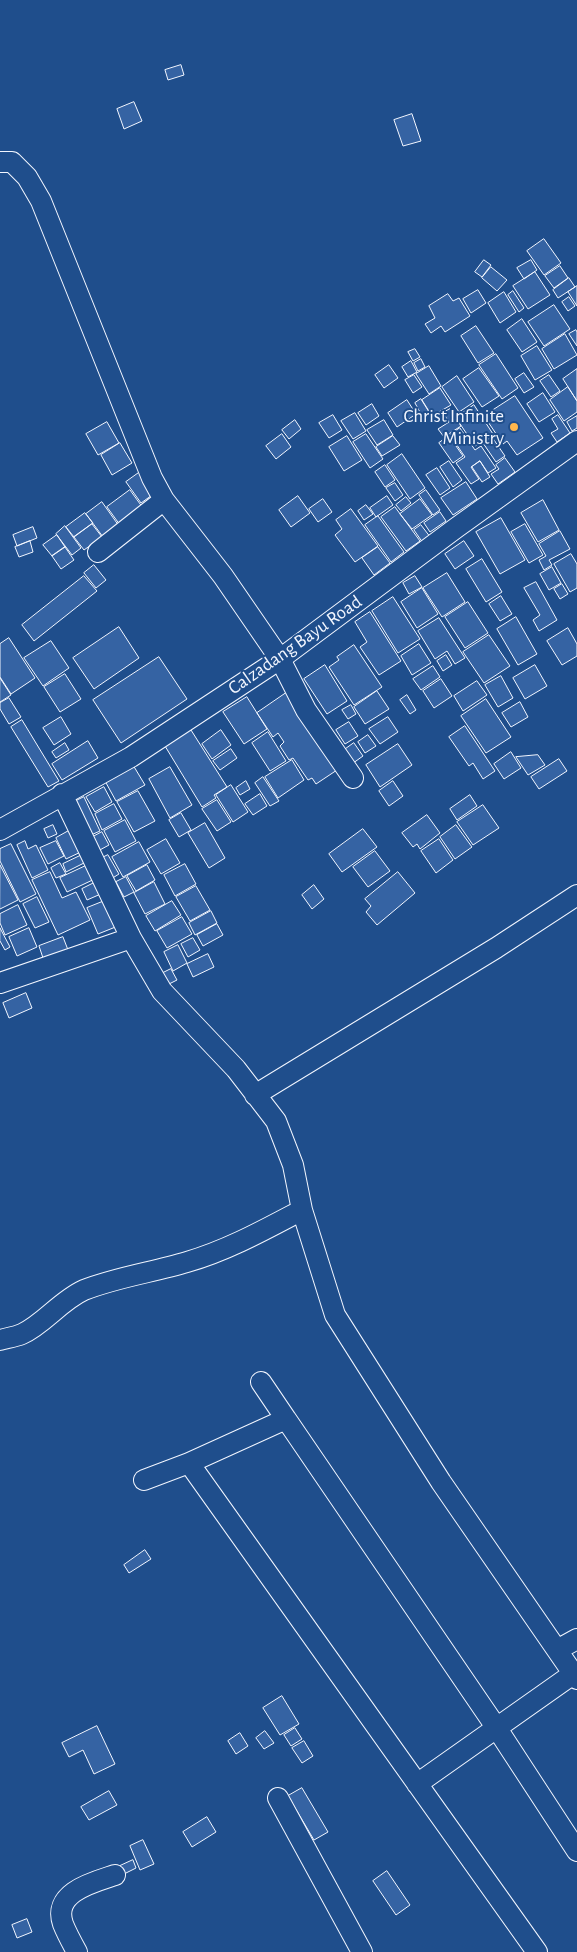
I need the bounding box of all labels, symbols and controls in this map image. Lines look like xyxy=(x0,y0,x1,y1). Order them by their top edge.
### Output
place label: Christ Infinite Ministry xyxy=(403,405,504,449)
marker: Christ Infinite Ministry xyxy=(508,421,520,433)
street label: Calzadang Bayu Road xyxy=(224,590,366,700)

